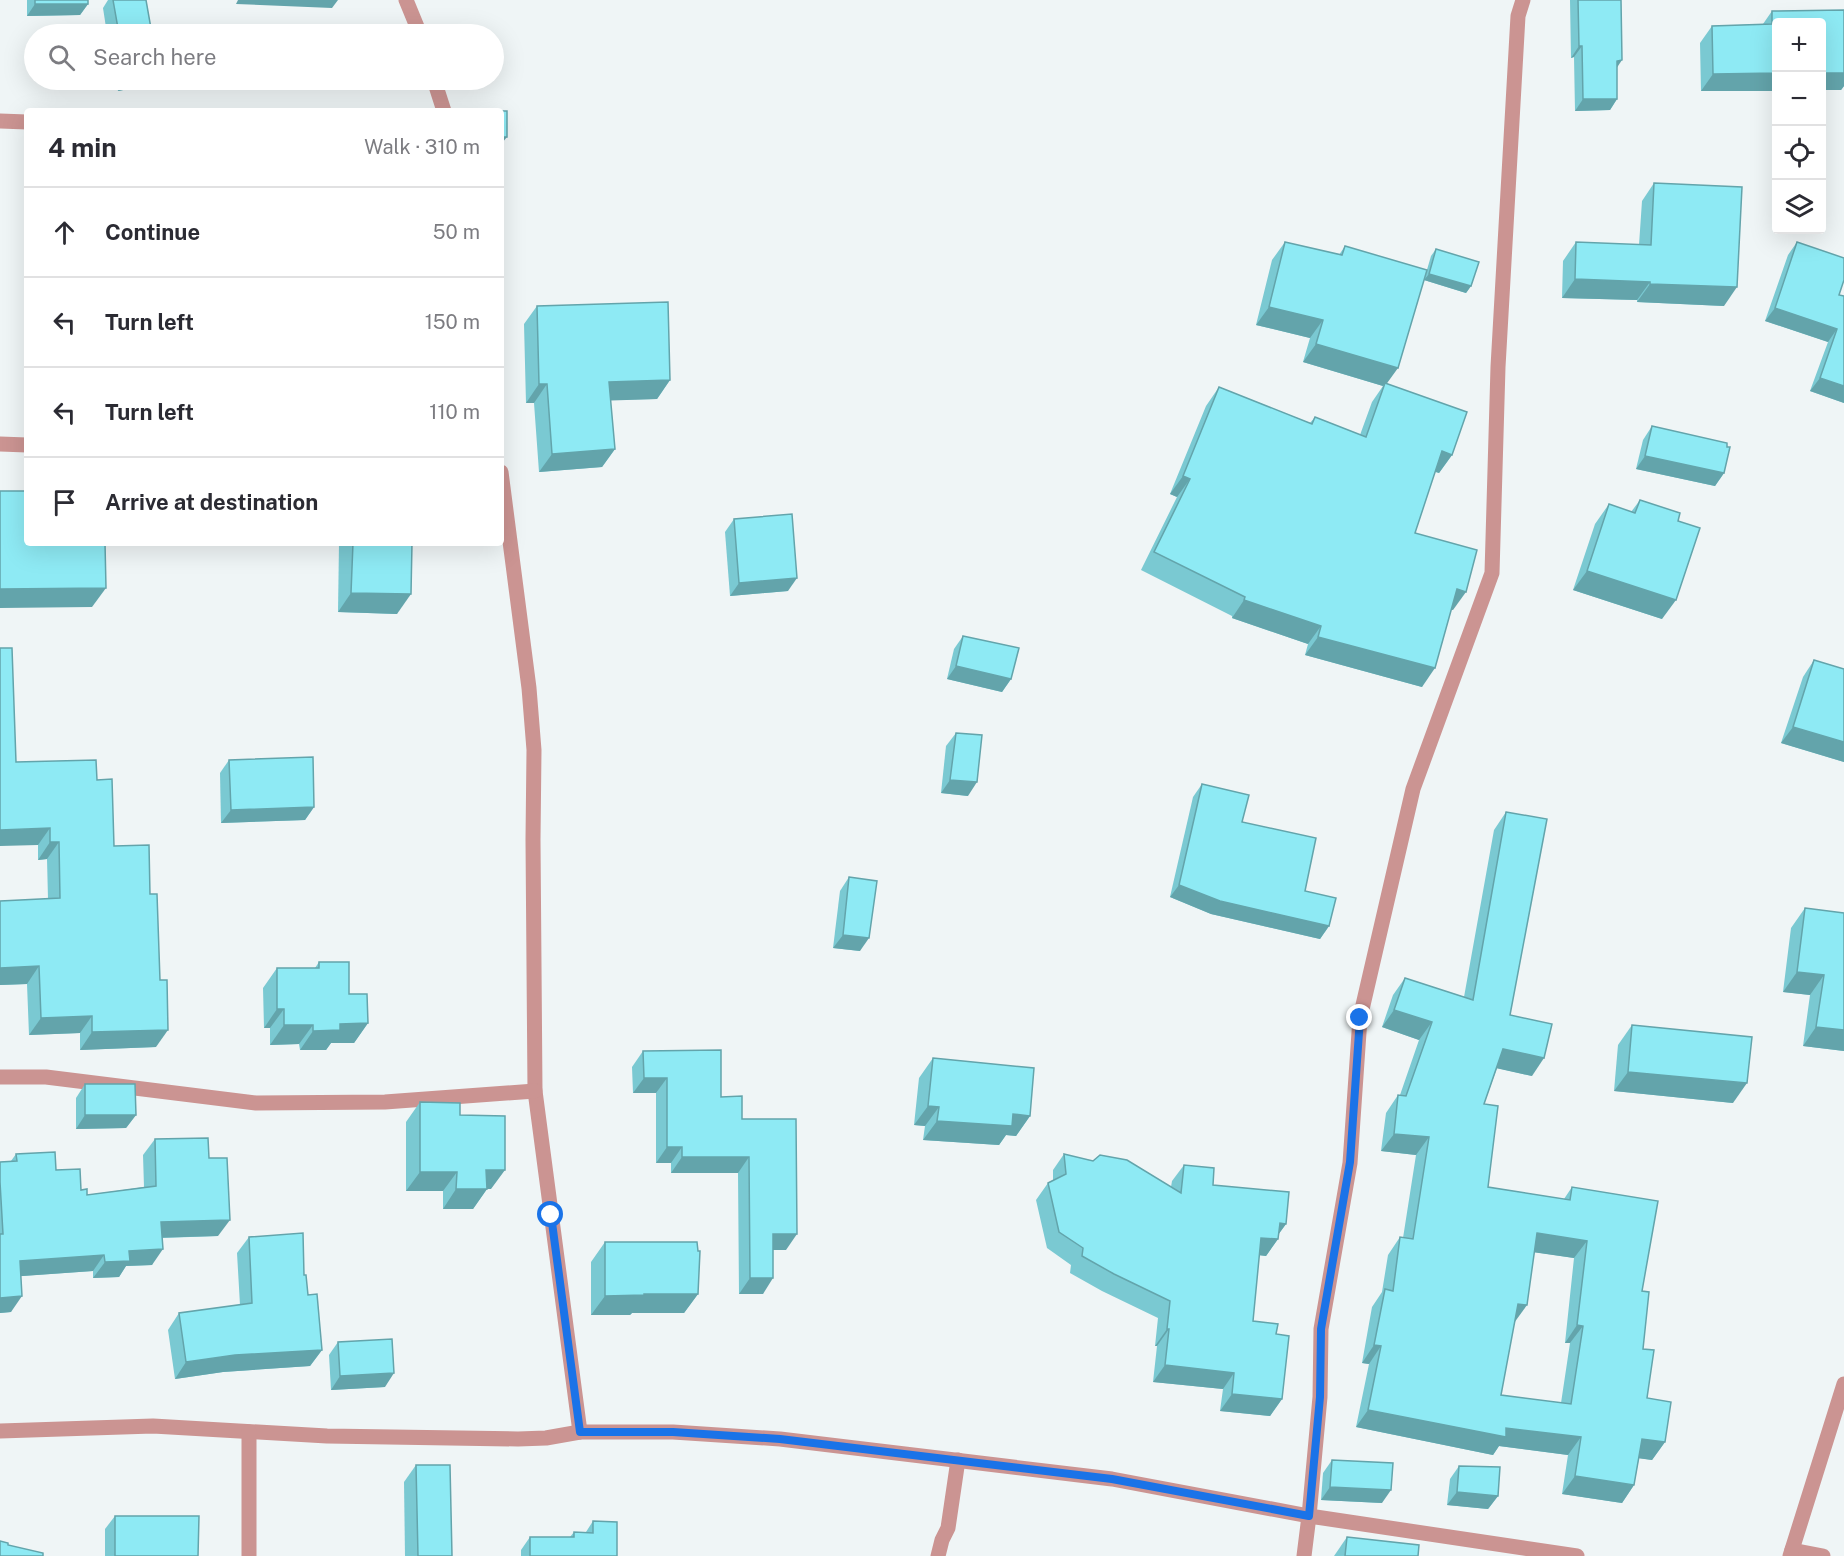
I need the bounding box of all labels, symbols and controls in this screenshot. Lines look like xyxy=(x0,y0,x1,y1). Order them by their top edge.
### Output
map controls xyxy=(1772,18,1826,234)
button: + xyxy=(1772,18,1826,72)
search box xyxy=(24,24,504,90)
icon: search xyxy=(45,41,78,74)
text: Search here xyxy=(93,44,217,70)
button: − xyxy=(1772,72,1826,126)
button: locate xyxy=(1772,126,1826,180)
text: 4 min xyxy=(48,132,117,163)
text: Walk · 310 m xyxy=(364,135,480,159)
button: layers xyxy=(1772,180,1826,234)
icon: ahead xyxy=(48,216,81,249)
text: Continue xyxy=(105,219,200,245)
text: 50 m xyxy=(433,220,480,244)
icon: left xyxy=(48,306,81,339)
text: Turn left xyxy=(105,309,194,335)
text: 150 m xyxy=(425,310,480,334)
icon: left xyxy=(48,396,81,429)
text: Turn left xyxy=(105,399,194,425)
text: 110 m xyxy=(429,400,480,424)
icon: arrive xyxy=(48,486,81,519)
text: Arrive at destination xyxy=(105,489,318,515)
route end xyxy=(1346,1004,1372,1030)
route start xyxy=(537,1201,563,1227)

